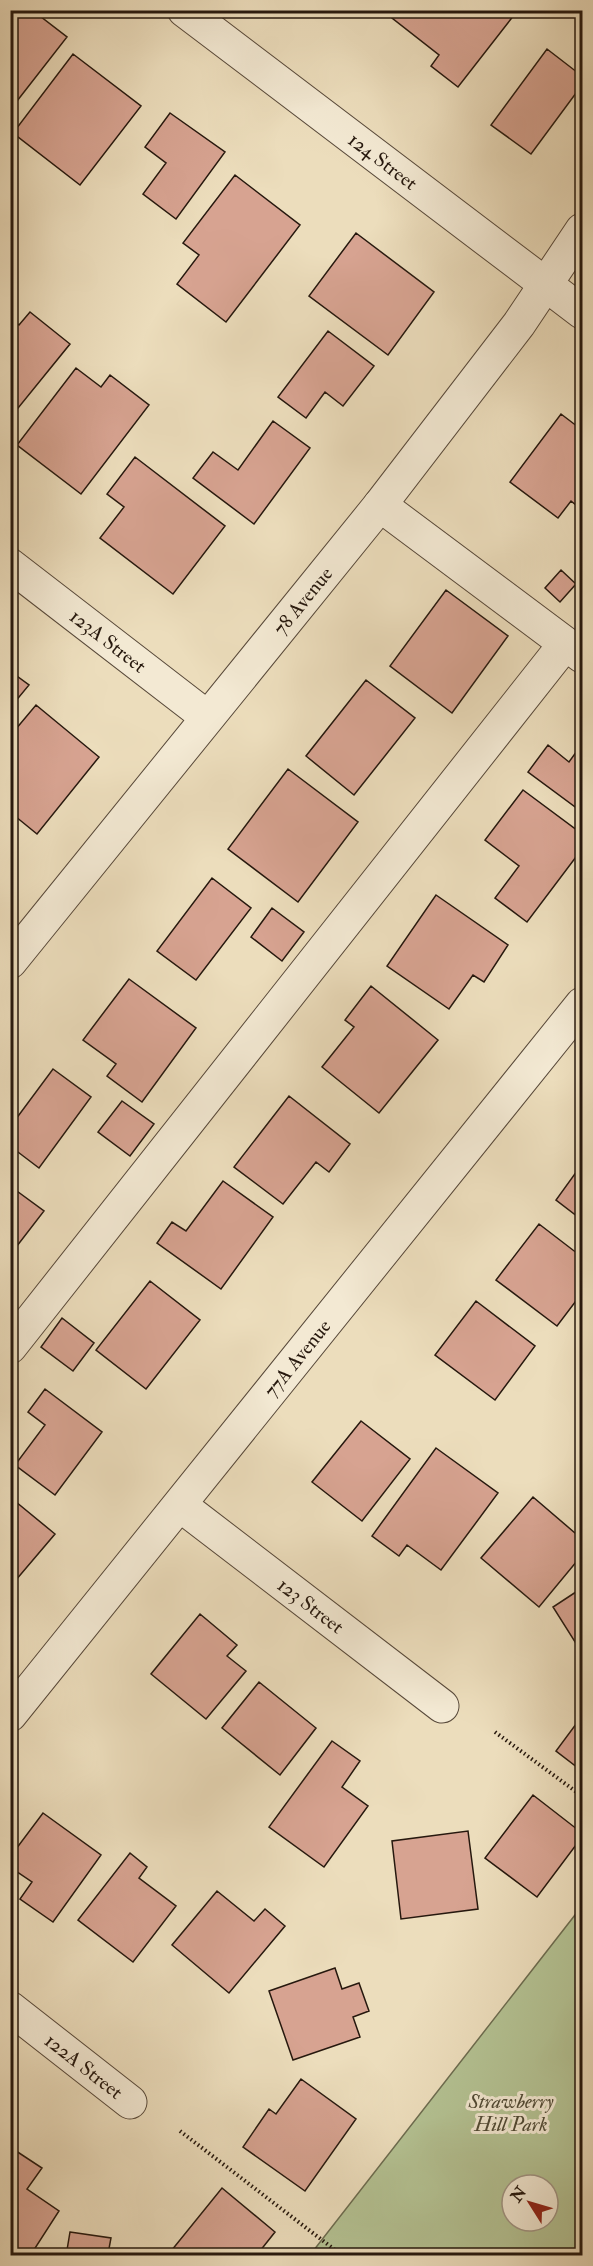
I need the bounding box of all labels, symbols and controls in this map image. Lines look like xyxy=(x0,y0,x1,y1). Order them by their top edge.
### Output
street label: 124 Street xyxy=(344,127,423,196)
street label: 78 Avenue xyxy=(267,561,338,640)
street label: 123A Street xyxy=(65,603,152,678)
street label: 77A Avenue xyxy=(258,1314,336,1402)
street label: 123 Street xyxy=(273,1572,350,1639)
street label: 122A Street xyxy=(40,2028,129,2105)
park label: Strawberry Hill Park xyxy=(468,2089,554,2137)
north arrow xyxy=(500,2173,560,2233)
text: N xyxy=(506,2182,532,2207)

